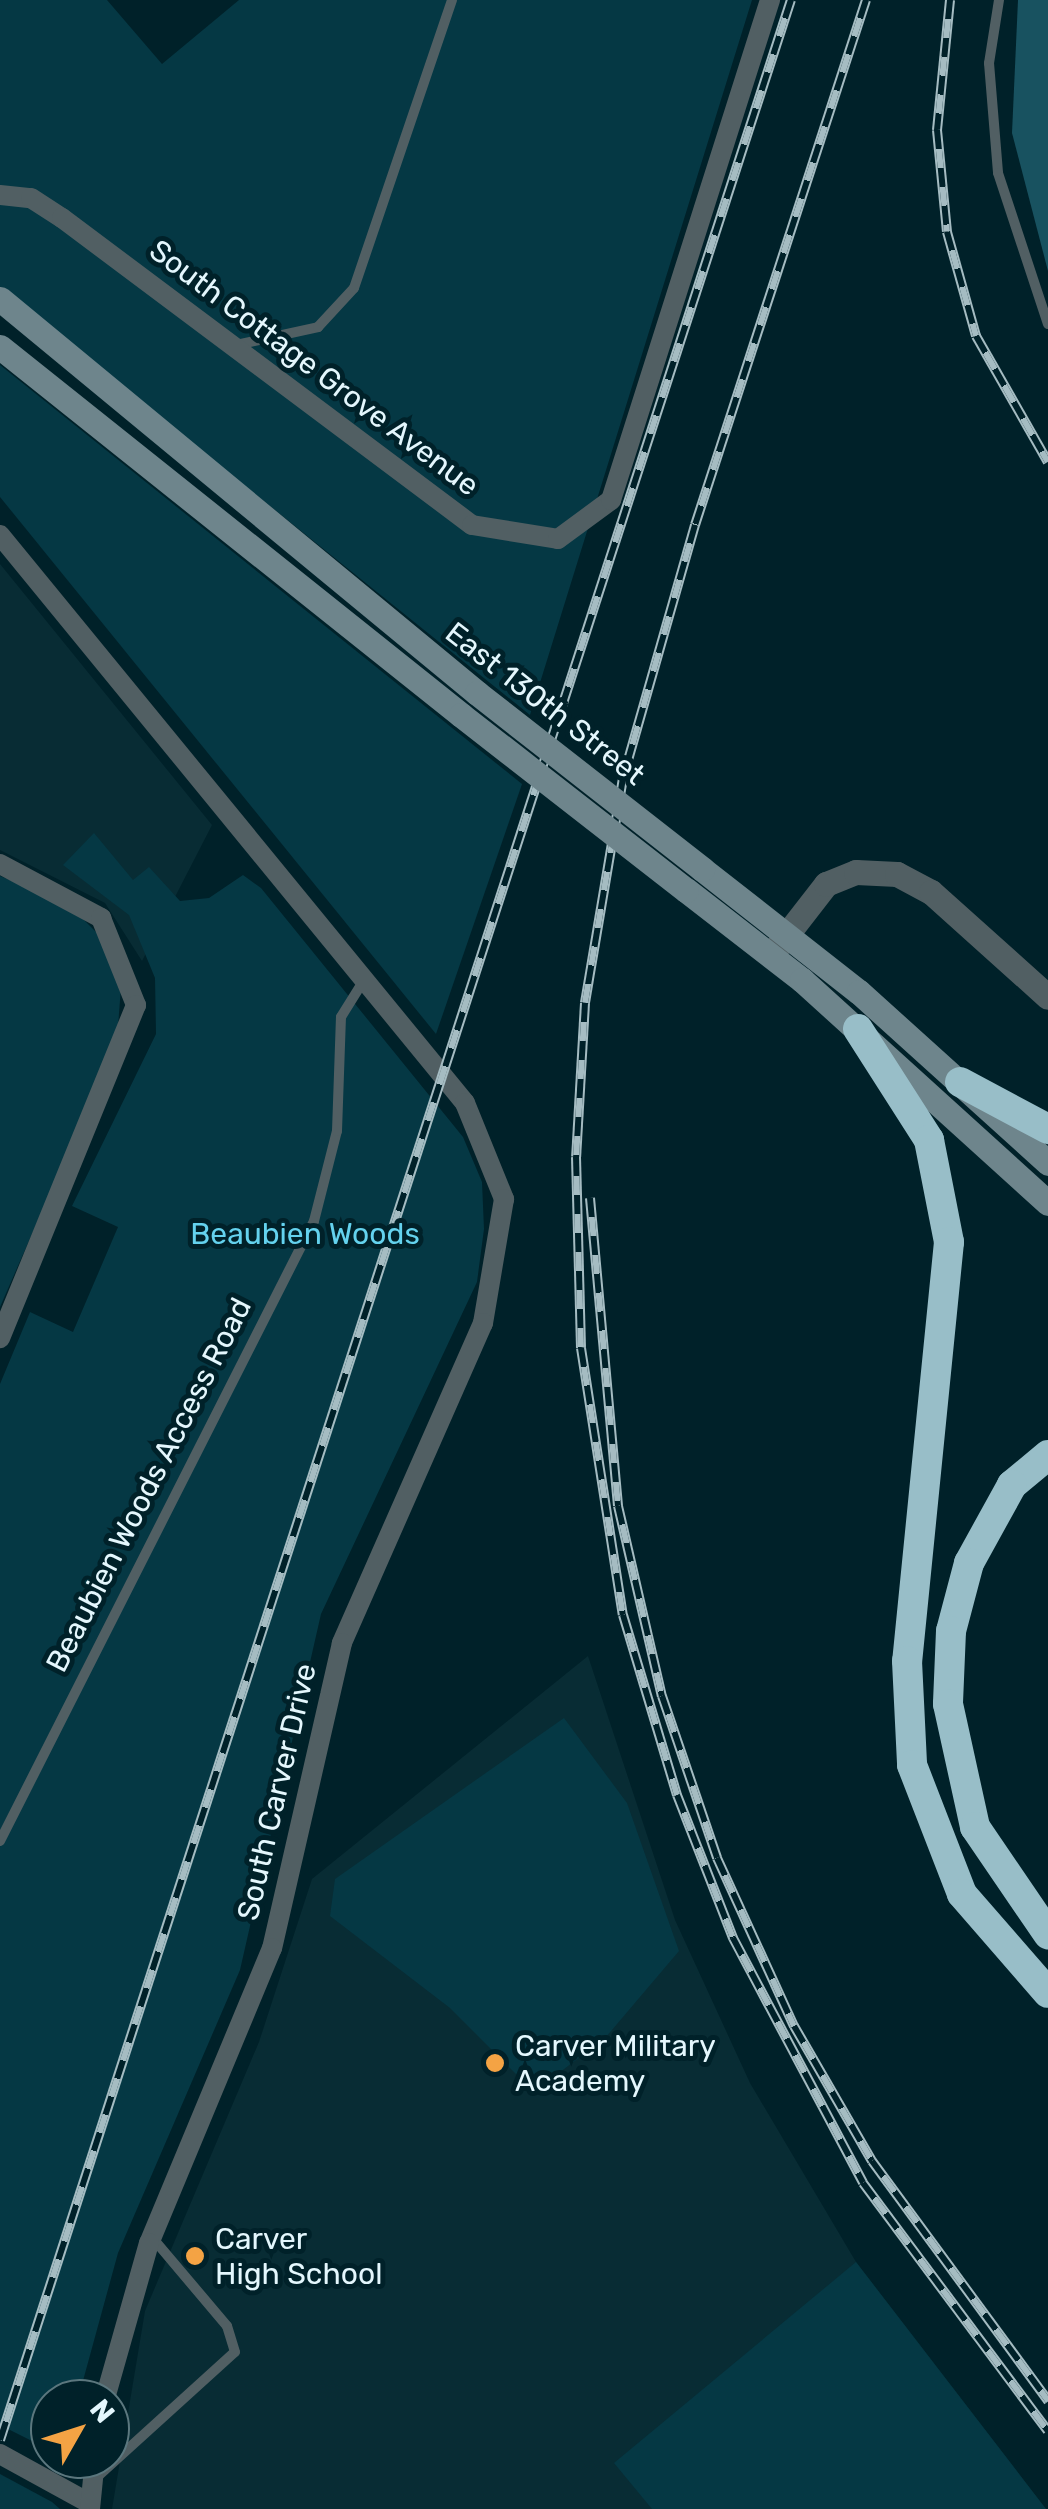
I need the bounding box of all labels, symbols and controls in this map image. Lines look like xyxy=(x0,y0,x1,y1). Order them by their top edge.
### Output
street label: South Cottage Grove Avenue xyxy=(142,232,486,504)
street label: East 130th Street xyxy=(438,615,652,793)
park label: Beaubien Woods xyxy=(190,1216,420,1252)
street label: Beaubien Woods Access Road xyxy=(39,1291,259,1679)
street label: South Carver Drive xyxy=(230,1660,324,1924)
place label: Carver Military Academy xyxy=(515,2028,716,2098)
marker: Carver Military Academy xyxy=(484,2052,506,2074)
place label: Carver High School xyxy=(215,2221,382,2292)
marker: Carver High School xyxy=(184,2245,206,2267)
north arrow xyxy=(30,2379,130,2479)
text: N xyxy=(83,2393,121,2429)

